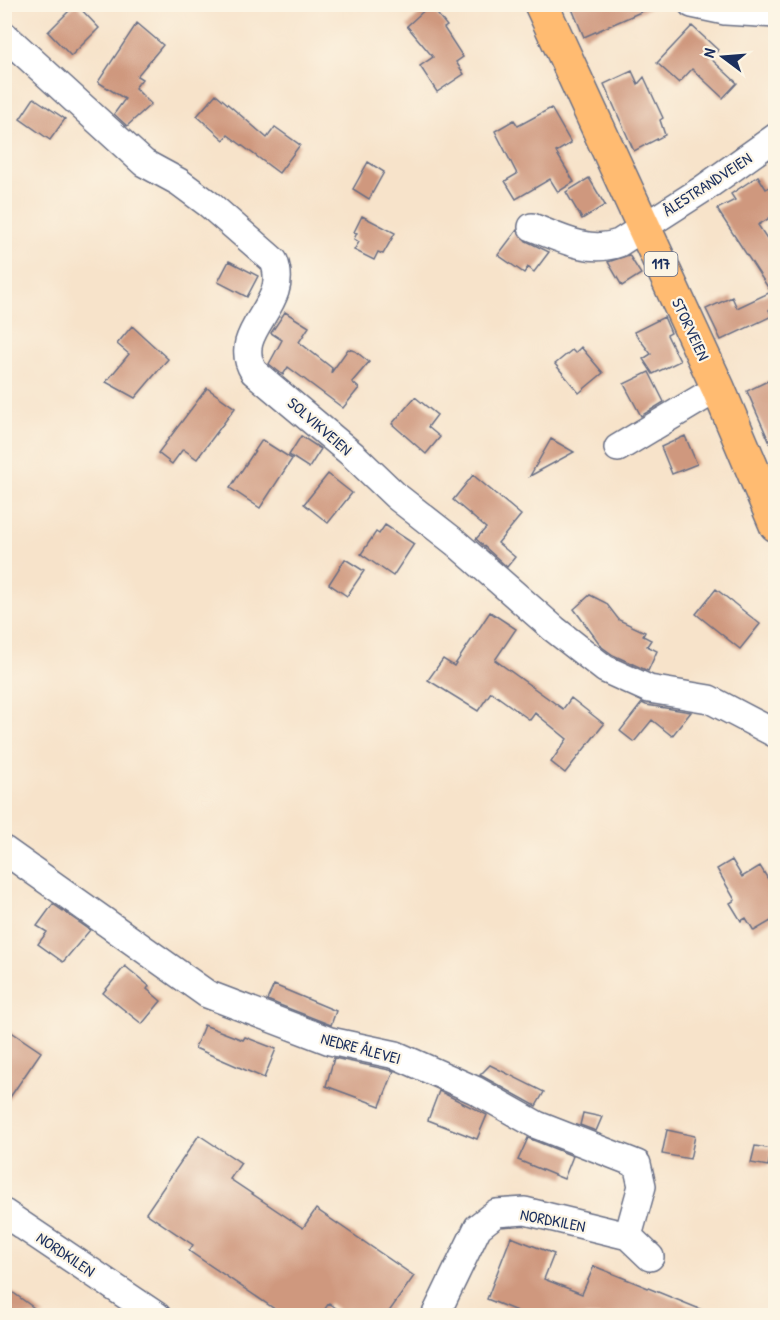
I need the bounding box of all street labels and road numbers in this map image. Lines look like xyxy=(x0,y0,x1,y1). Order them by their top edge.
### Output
street label: ÅLESTRANDVEIEN xyxy=(658,147,756,221)
road number: 117 xyxy=(644,252,678,276)
street label: STORVEIEN xyxy=(667,294,715,364)
street label: SOLVIKVEIEN xyxy=(283,392,357,460)
street label: NEDRE ÅLEVEI xyxy=(319,1027,403,1069)
street label: NORDKILEN xyxy=(519,1203,587,1237)
street label: NORDKILEN xyxy=(33,1226,99,1282)

